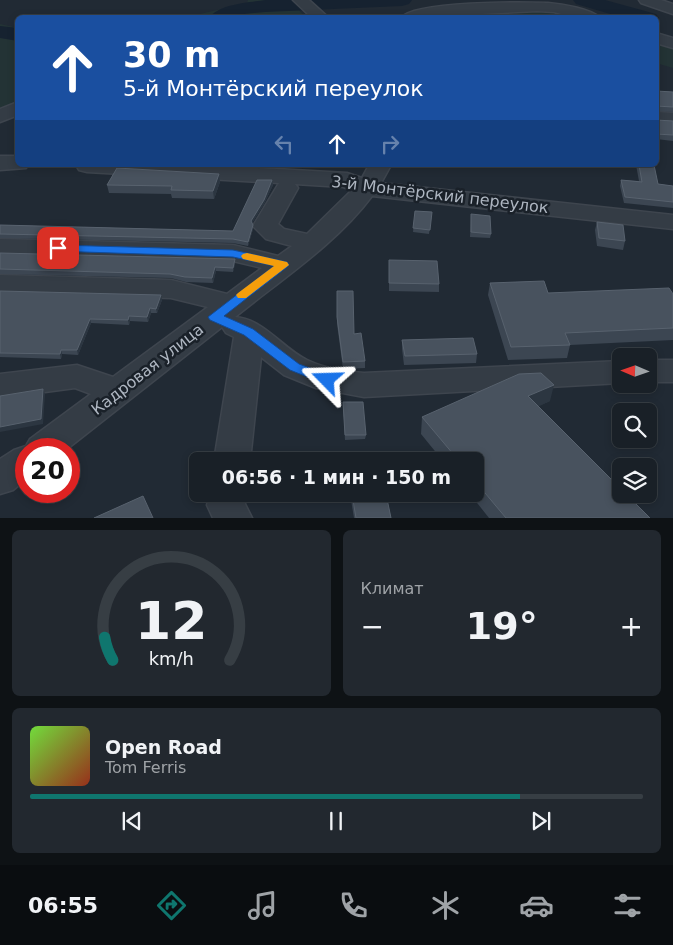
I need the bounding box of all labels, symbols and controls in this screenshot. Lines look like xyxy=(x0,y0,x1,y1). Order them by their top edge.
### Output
icon: ahead xyxy=(40,35,105,100)
text: 30 m xyxy=(123,35,220,75)
text: 5-й Монтёрский переулок xyxy=(123,76,424,101)
icon: left xyxy=(270,130,298,158)
icon: ahead xyxy=(323,130,351,158)
icon: right xyxy=(376,130,404,158)
street label: 3-й Монтёрский переулок xyxy=(330,172,550,217)
pin xyxy=(37,227,79,269)
icon: arrive xyxy=(44,234,72,262)
street label: Кадровая улица xyxy=(88,320,207,419)
north arrow xyxy=(612,348,658,392)
map controls xyxy=(612,348,657,503)
position arrow xyxy=(300,353,352,405)
button: search xyxy=(612,403,657,448)
speed limit sign: 20 xyxy=(15,438,80,503)
button: layers xyxy=(612,458,657,503)
text: 06:56 · 1 мин · 150 m xyxy=(222,466,451,488)
text: Климат xyxy=(361,579,424,598)
text: 12 xyxy=(135,591,207,651)
text: 19° xyxy=(466,604,538,648)
text: − xyxy=(361,610,384,643)
text: + xyxy=(620,610,643,643)
text: km/h xyxy=(149,648,194,669)
text: Open Road xyxy=(105,736,222,758)
text: Tom Ferris xyxy=(105,758,186,777)
icon: previous xyxy=(118,807,146,835)
icon: pause xyxy=(322,807,350,835)
icon: next xyxy=(527,807,555,835)
icon: directions xyxy=(154,888,189,923)
icon: music xyxy=(245,888,280,923)
icon: phone xyxy=(336,888,371,923)
icon: climate xyxy=(428,888,463,923)
icon: car xyxy=(519,888,554,923)
icon: filters xyxy=(610,888,645,923)
text: 06:55 xyxy=(28,893,98,918)

